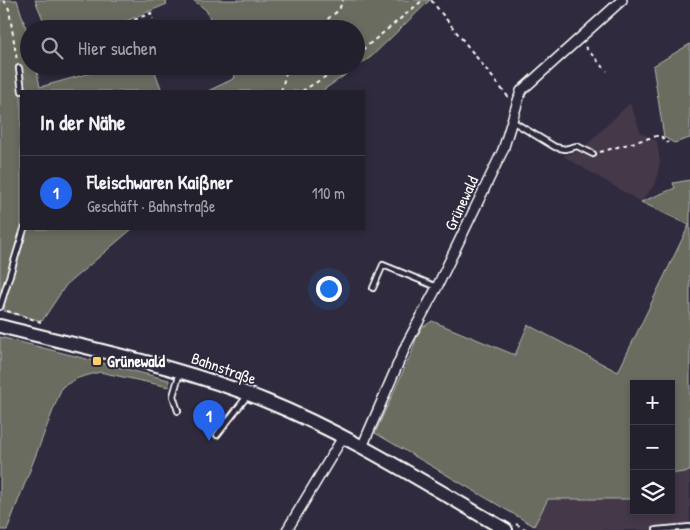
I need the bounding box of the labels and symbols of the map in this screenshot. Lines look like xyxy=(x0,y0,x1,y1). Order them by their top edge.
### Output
street label: Grünewald xyxy=(439,172,483,234)
your location xyxy=(316,276,342,302)
street label: Bahnstraße xyxy=(189,347,260,390)
place label: Grünewald xyxy=(107,350,166,372)
marker: Grünewald xyxy=(91,355,103,367)
pin: 1 xyxy=(193,400,225,441)

